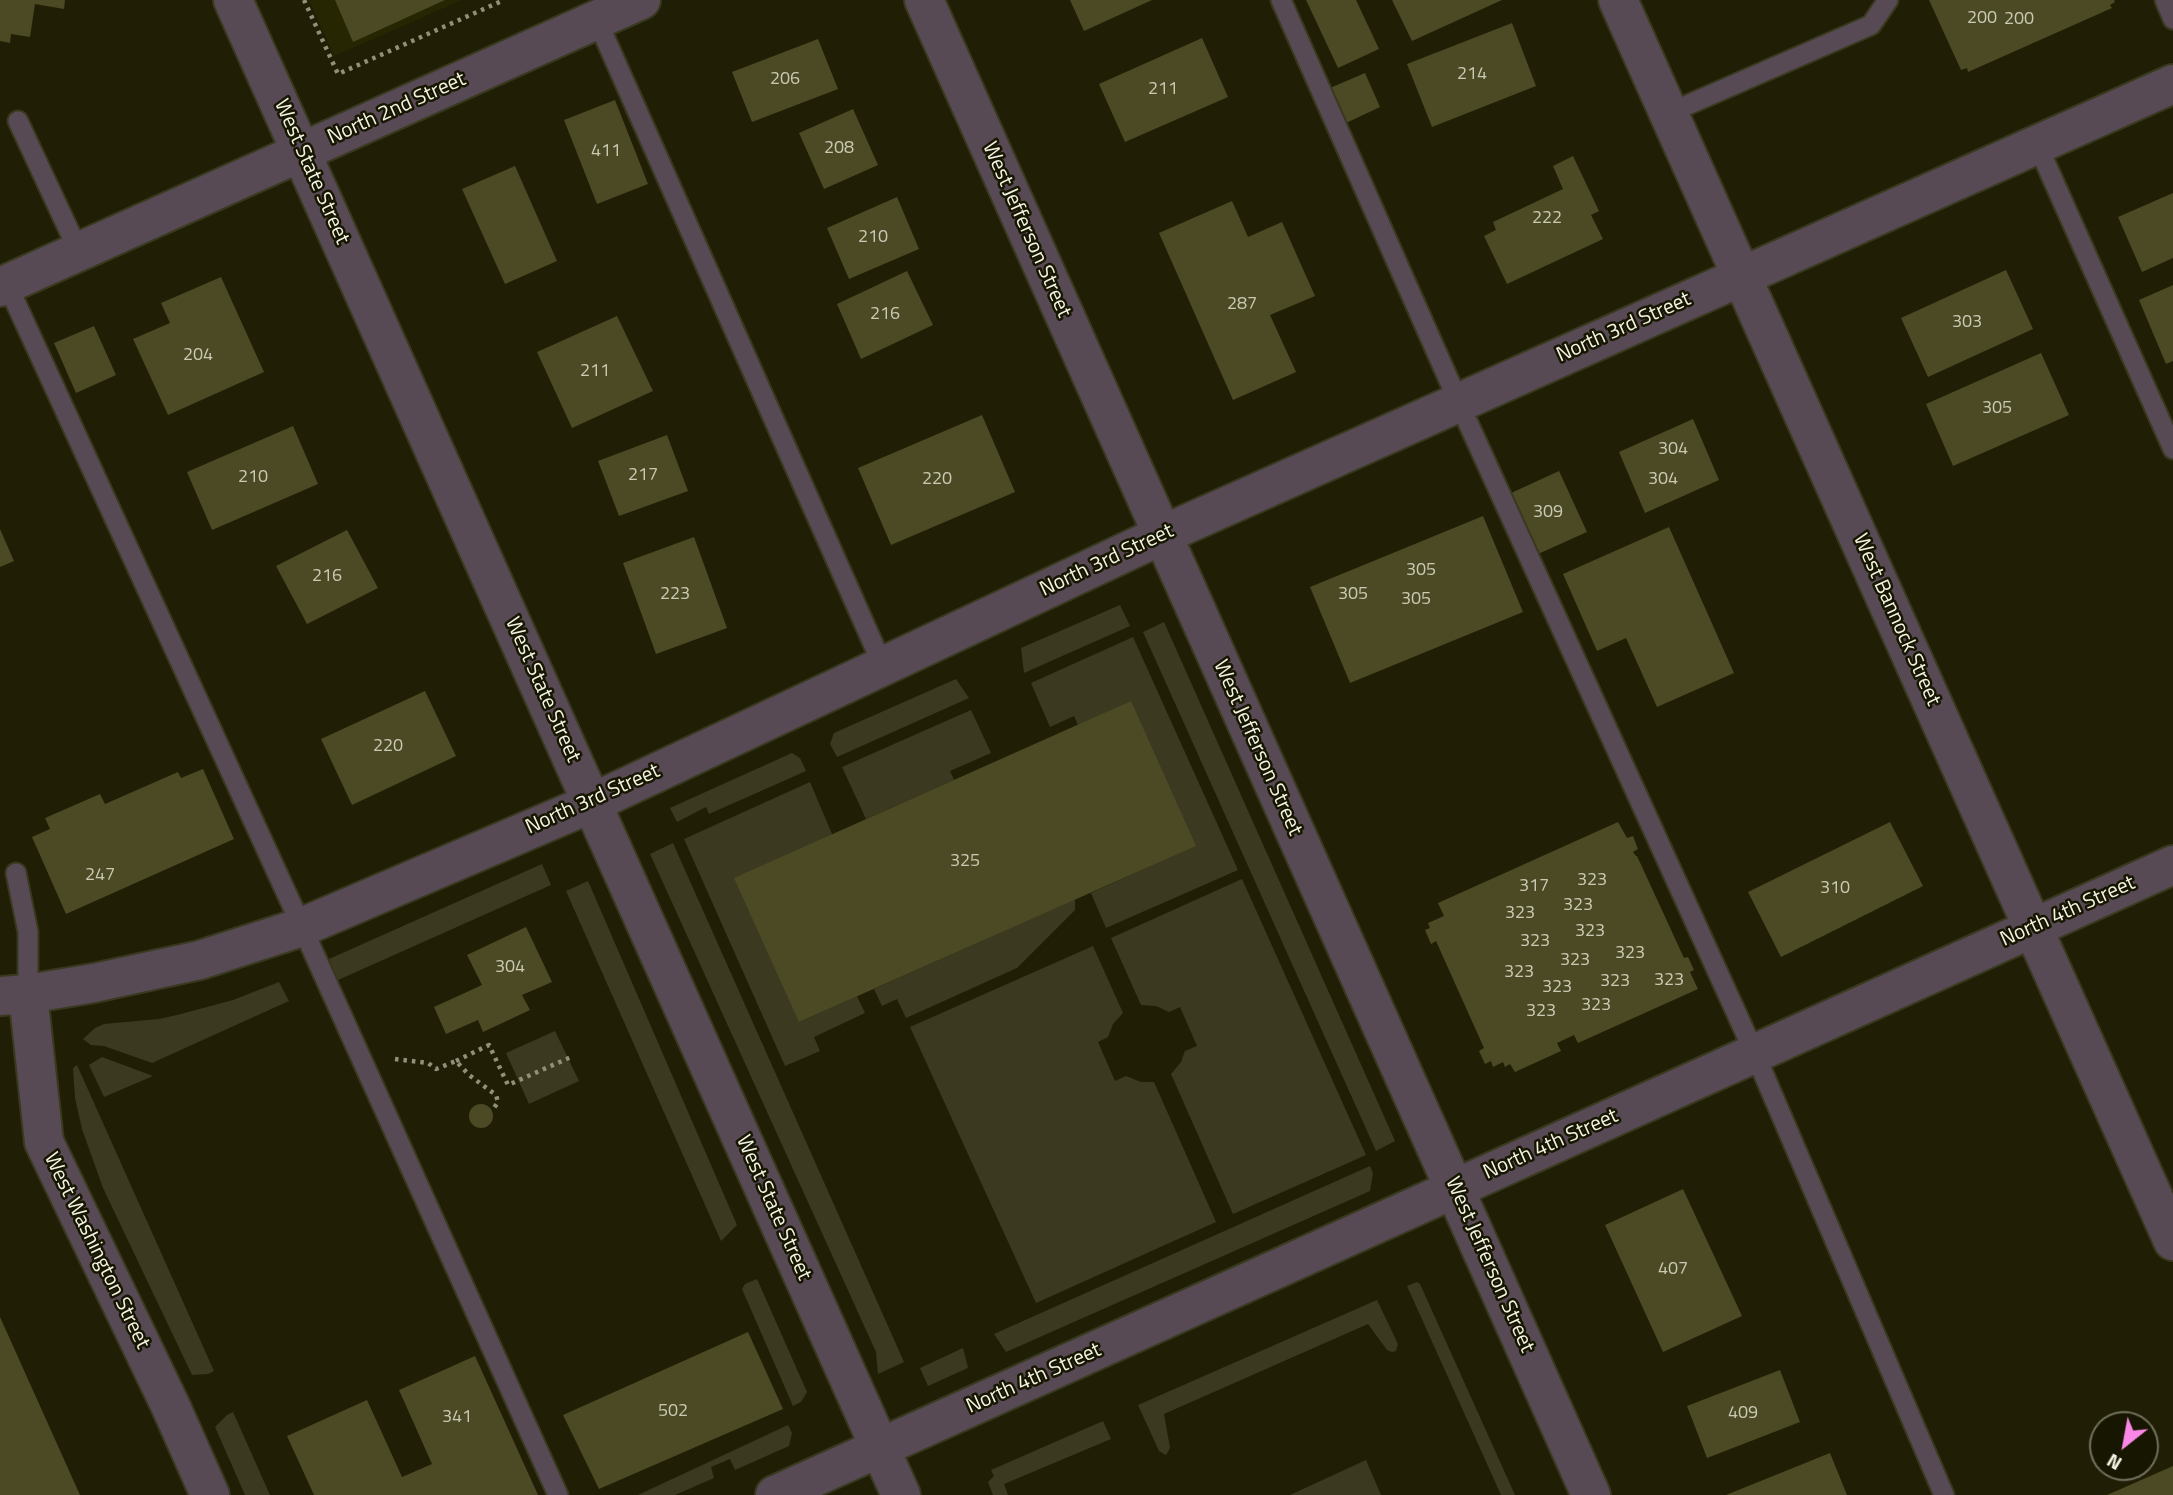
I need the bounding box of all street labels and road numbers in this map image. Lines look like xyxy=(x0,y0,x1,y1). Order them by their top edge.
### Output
street label: North 2nd Street xyxy=(324,67,470,151)
street label: West State Street xyxy=(268,95,354,249)
street label: West Jefferson Street xyxy=(976,138,1076,322)
street label: North 3rd Street xyxy=(1553,287,1695,369)
street label: North 3rd Street xyxy=(1036,519,1178,603)
street label: West Bannock Street xyxy=(1847,530,1945,710)
street label: West State Street xyxy=(499,613,585,767)
street label: West Jefferson Street xyxy=(1207,656,1307,840)
street label: North 3rd Street xyxy=(522,759,664,841)
street label: North 4th Street xyxy=(1997,871,2139,953)
street label: North 4th Street xyxy=(1480,1104,1622,1186)
street label: West State Street xyxy=(730,1131,816,1285)
street label: West Washington Street xyxy=(37,1149,155,1353)
street label: West Jefferson Street xyxy=(1439,1173,1539,1357)
street label: North 4th Street xyxy=(963,1338,1105,1420)

